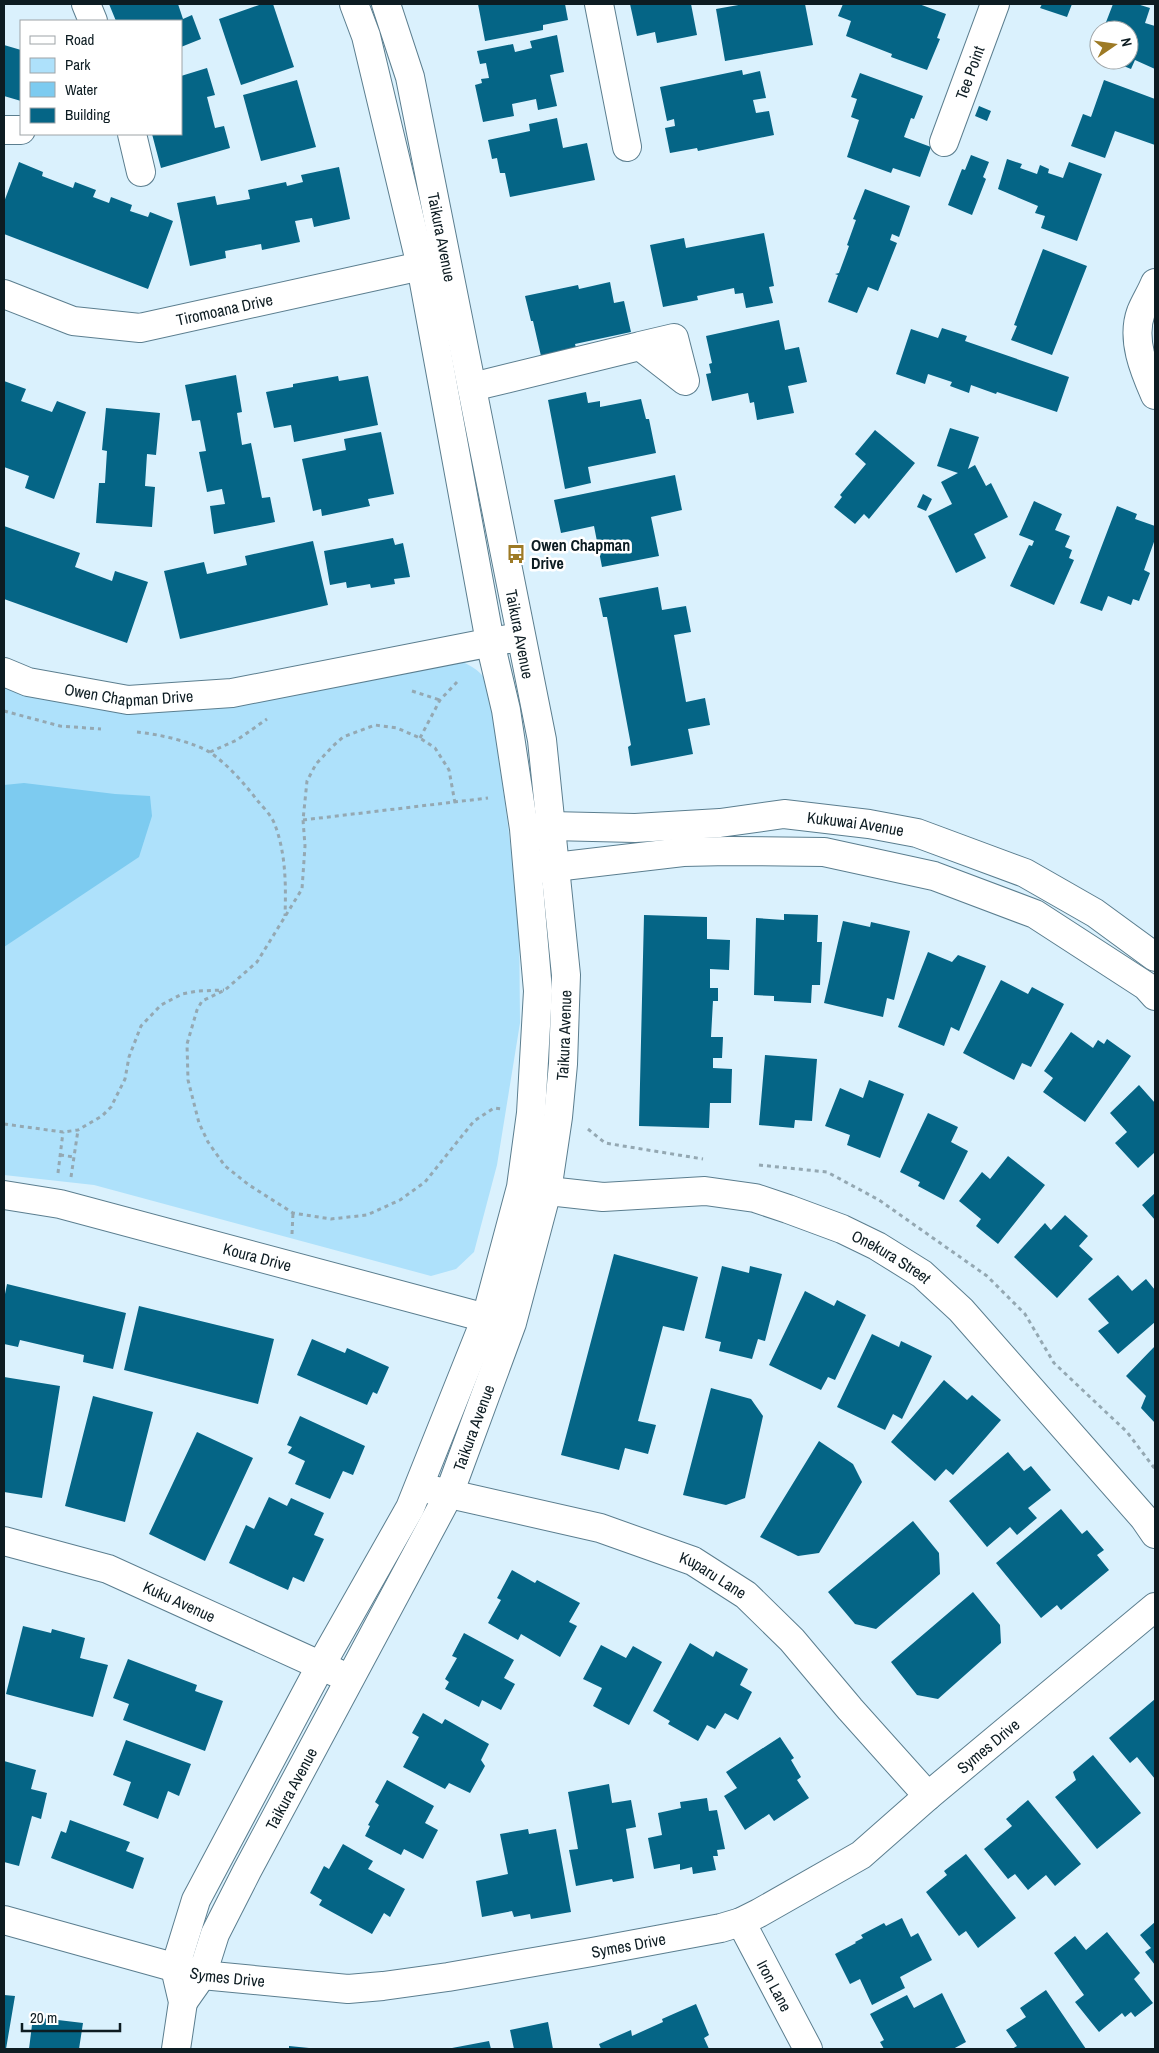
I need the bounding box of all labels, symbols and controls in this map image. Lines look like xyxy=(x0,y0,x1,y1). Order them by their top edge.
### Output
legend xyxy=(20,20,182,135)
north arrow xyxy=(1089,20,1139,70)
text: Road xyxy=(65,29,94,50)
text: N xyxy=(1117,36,1136,48)
street label: Tee Point xyxy=(950,42,990,102)
text: Park xyxy=(65,54,91,75)
text: Water xyxy=(65,79,97,100)
text: Building xyxy=(65,104,110,125)
street label: Taikura Avenue xyxy=(423,190,461,284)
street label: Tiromoana Drive xyxy=(174,288,275,331)
place label: Owen Chapman Drive xyxy=(531,534,630,574)
bus stop icon: Owen Chapman Drive xyxy=(505,543,527,565)
street label: Taikura Avenue xyxy=(501,587,539,681)
street label: Owen Chapman Drive xyxy=(63,678,194,711)
street label: Kukuwai Avenue xyxy=(806,806,906,841)
street label: Taikura Avenue xyxy=(550,990,576,1081)
street label: Onekura Street xyxy=(848,1224,936,1289)
street label: Koura Drive xyxy=(221,1237,294,1276)
street label: Taikura Avenue xyxy=(447,1381,499,1474)
street label: Kuparu Lane xyxy=(677,1546,751,1604)
street label: Kuku Avenue xyxy=(140,1575,219,1627)
street label: Symes Drive xyxy=(952,1714,1024,1779)
street label: Taikura Avenue xyxy=(260,1744,322,1834)
street label: Symes Drive xyxy=(589,1928,667,1963)
street label: Iron Lane xyxy=(752,1956,797,2015)
street label: Symes Drive xyxy=(187,1961,266,1992)
scale bar xyxy=(22,2000,120,2032)
text: 20 m xyxy=(30,2007,57,2028)

